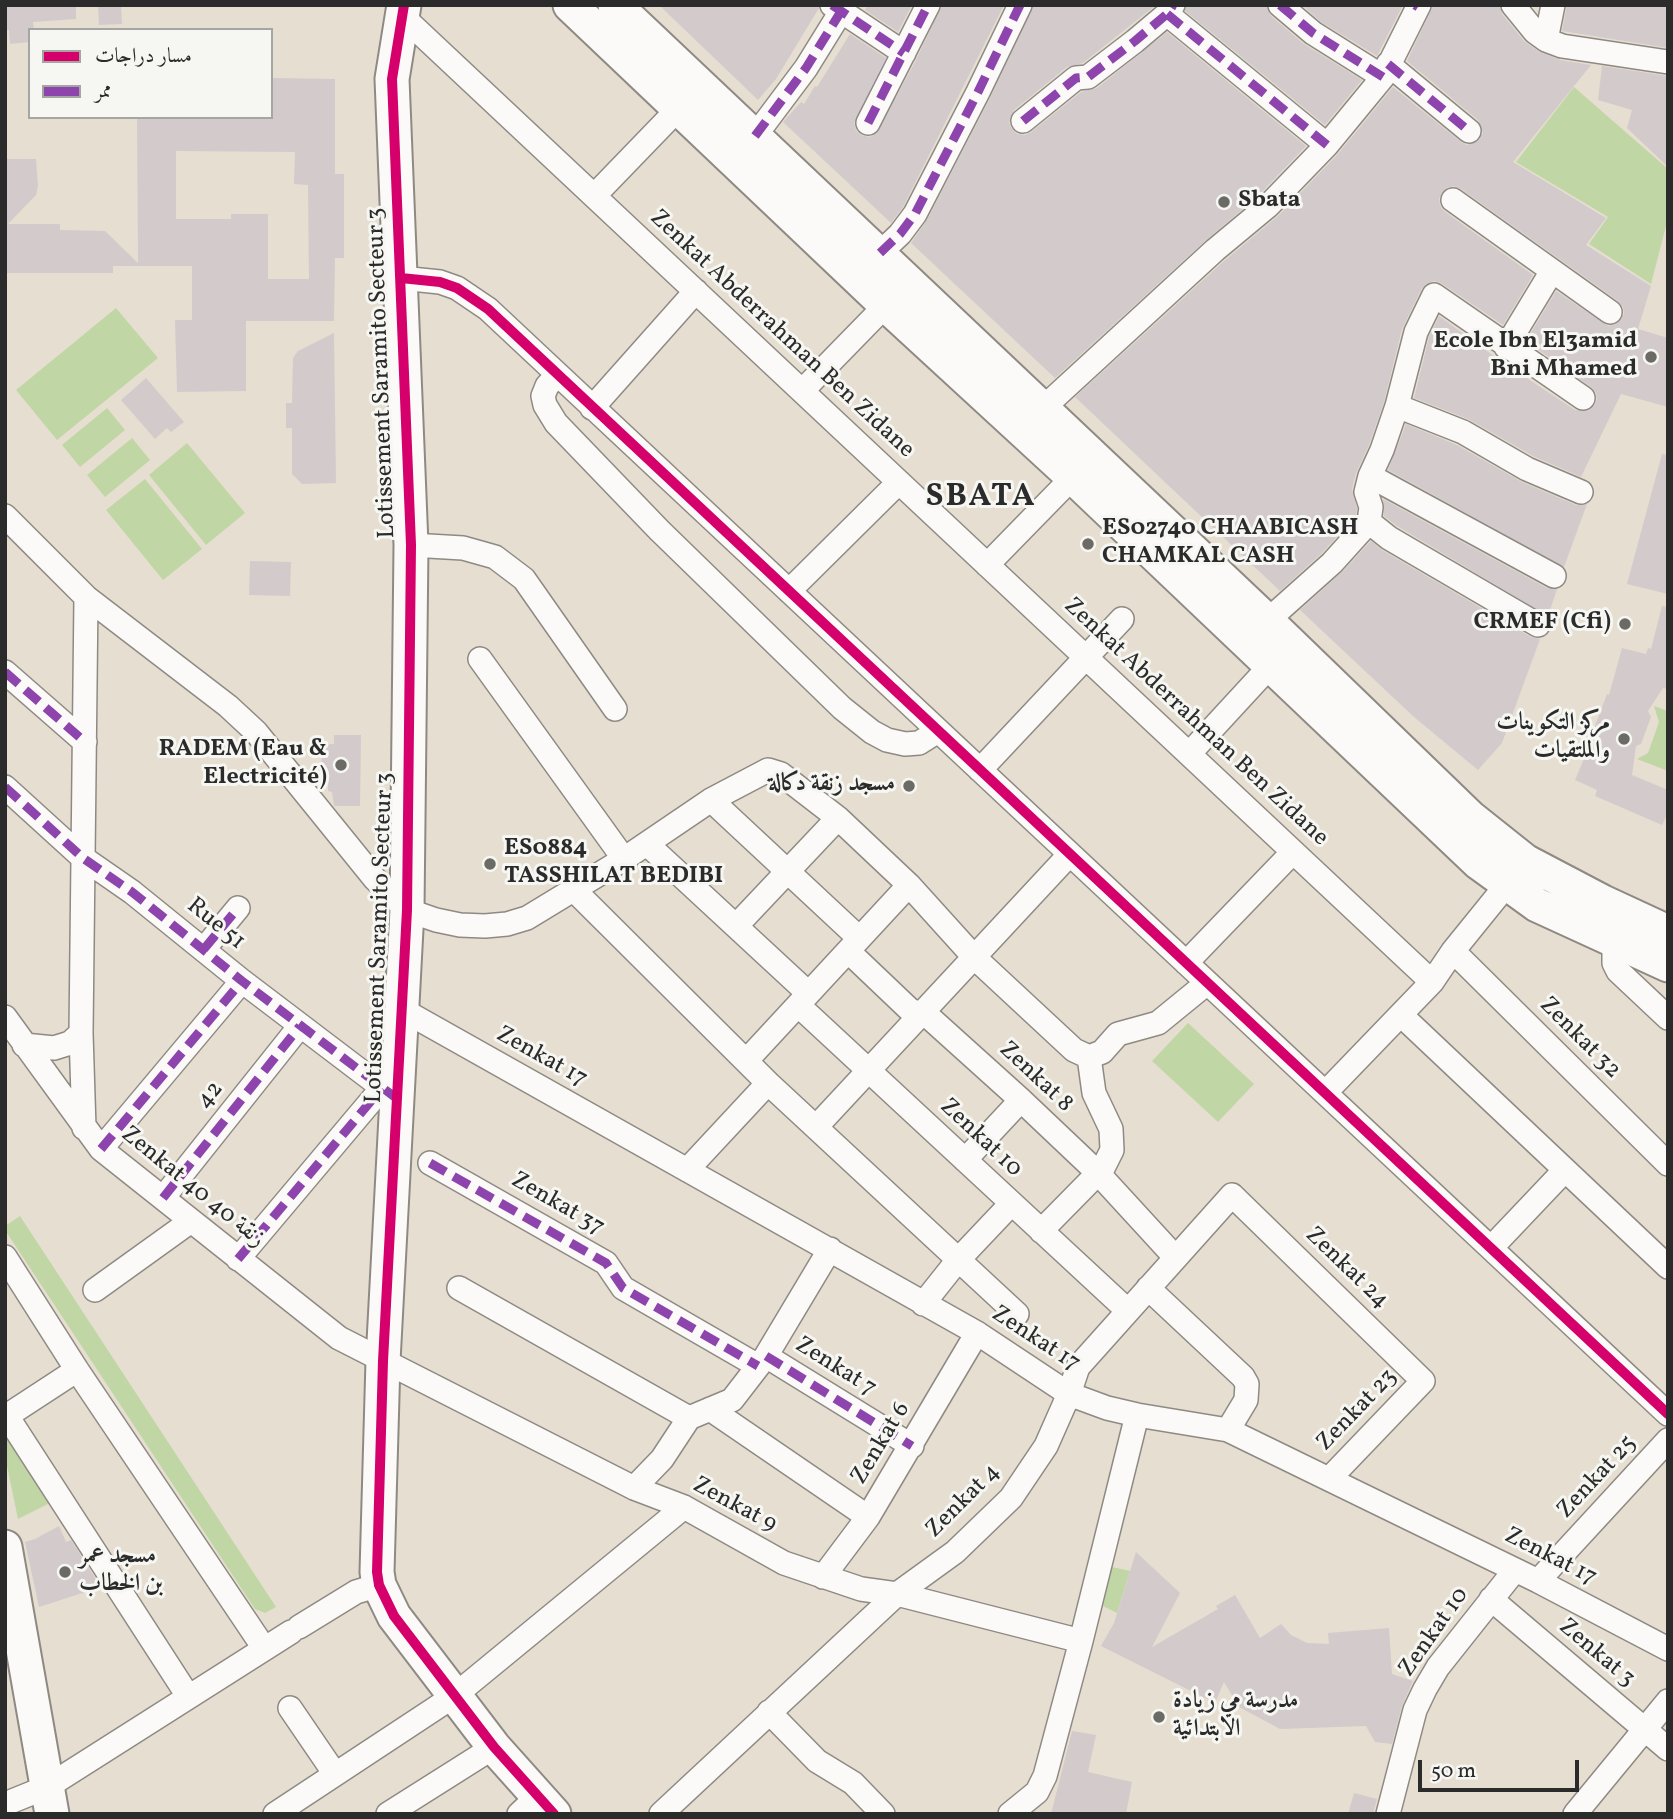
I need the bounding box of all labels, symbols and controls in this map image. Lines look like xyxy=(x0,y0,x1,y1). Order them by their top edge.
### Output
legend xyxy=(28,28,273,119)
text: مسار دراجات xyxy=(95,42,192,71)
text: ممر xyxy=(95,77,112,106)
place label: Sbata xyxy=(1238,188,1301,216)
marker: Sbata xyxy=(1216,194,1232,210)
street label: Zenkat Abderrahman Ben Zidane xyxy=(643,205,919,465)
street label: Lotissement Saramito Secteur 3 xyxy=(363,207,403,539)
place label: Ecole Ibn El3amid Bni Mhamed xyxy=(1433,329,1637,385)
marker: Ecole Ibn El3amid Bni Mhamed xyxy=(1643,349,1659,365)
district label: SBATA xyxy=(926,480,1036,518)
place label: ES02740 CHAABICASH CHAMKAL CASH xyxy=(1102,516,1358,572)
marker: ES02740 CHAABICASH CHAMKAL CASH xyxy=(1080,536,1096,552)
street label: Zenkat Abderrahman Ben Zidane xyxy=(1057,593,1333,853)
place label: CRMEF (Cfi) xyxy=(1473,610,1611,638)
marker: CRMEF (Cfi) xyxy=(1617,616,1633,632)
place label: مركز التكوينات والملتقيات xyxy=(1496,711,1610,767)
marker: مركز التكوينات والملتقيات xyxy=(1616,731,1632,747)
place label: RADEM (Eau & Electricité) xyxy=(159,737,327,793)
marker: RADEM (Eau & Electricité) xyxy=(333,757,349,773)
street label: Lotissement Saramito Secteur 3 xyxy=(361,772,401,1104)
place label: مسجد زنقة دكالة xyxy=(768,772,895,800)
marker: مسجد زنقة دكالة xyxy=(901,778,917,794)
place label: ES0884 TASSHILAT BEDIBI xyxy=(504,836,723,892)
marker: ES0884 TASSHILAT BEDIBI xyxy=(482,856,498,872)
street label: Rue 51 xyxy=(180,893,250,957)
street label: Zenkat 32 xyxy=(1532,992,1626,1086)
street label: Zenkat 17 xyxy=(490,1021,592,1095)
street label: Zenkat 8 xyxy=(992,1036,1078,1120)
street label: 42 xyxy=(191,1076,231,1116)
street label: Zenkat 10 xyxy=(933,1094,1027,1184)
street label: Zenkat 40 زنقة 40 xyxy=(114,1121,270,1255)
street label: Zenkat 37 xyxy=(505,1167,609,1243)
street label: Zenkat 24 xyxy=(1298,1222,1394,1316)
street label: Zenkat 17 xyxy=(985,1301,1085,1379)
street label: Zenkat 7 xyxy=(789,1332,881,1404)
street label: Zenkat 23 xyxy=(1312,1364,1404,1458)
street label: Zenkat 6 xyxy=(846,1398,918,1490)
street label: Zenkat 25 xyxy=(1552,1430,1644,1526)
street label: Zenkat 4 xyxy=(921,1459,1007,1545)
street label: Zenkat 9 xyxy=(687,1472,781,1540)
street label: Zenkat 17 xyxy=(1499,1523,1601,1593)
place label: مسجد عمر بن الخطاب xyxy=(79,1544,163,1600)
marker: مسجد عمر بن الخطاب xyxy=(57,1564,73,1580)
street label: Zenkat 10 xyxy=(1394,1583,1476,1683)
street label: Zenkat 3 xyxy=(1552,1614,1640,1694)
place label: مدرسة مي زيادة الابتدائية xyxy=(1173,1689,1298,1745)
marker: مدرسة مي زيادة الابتدائية xyxy=(1151,1709,1167,1725)
scale bar xyxy=(1421,1745,1582,1789)
text: 50 m xyxy=(1431,1757,1476,1786)

